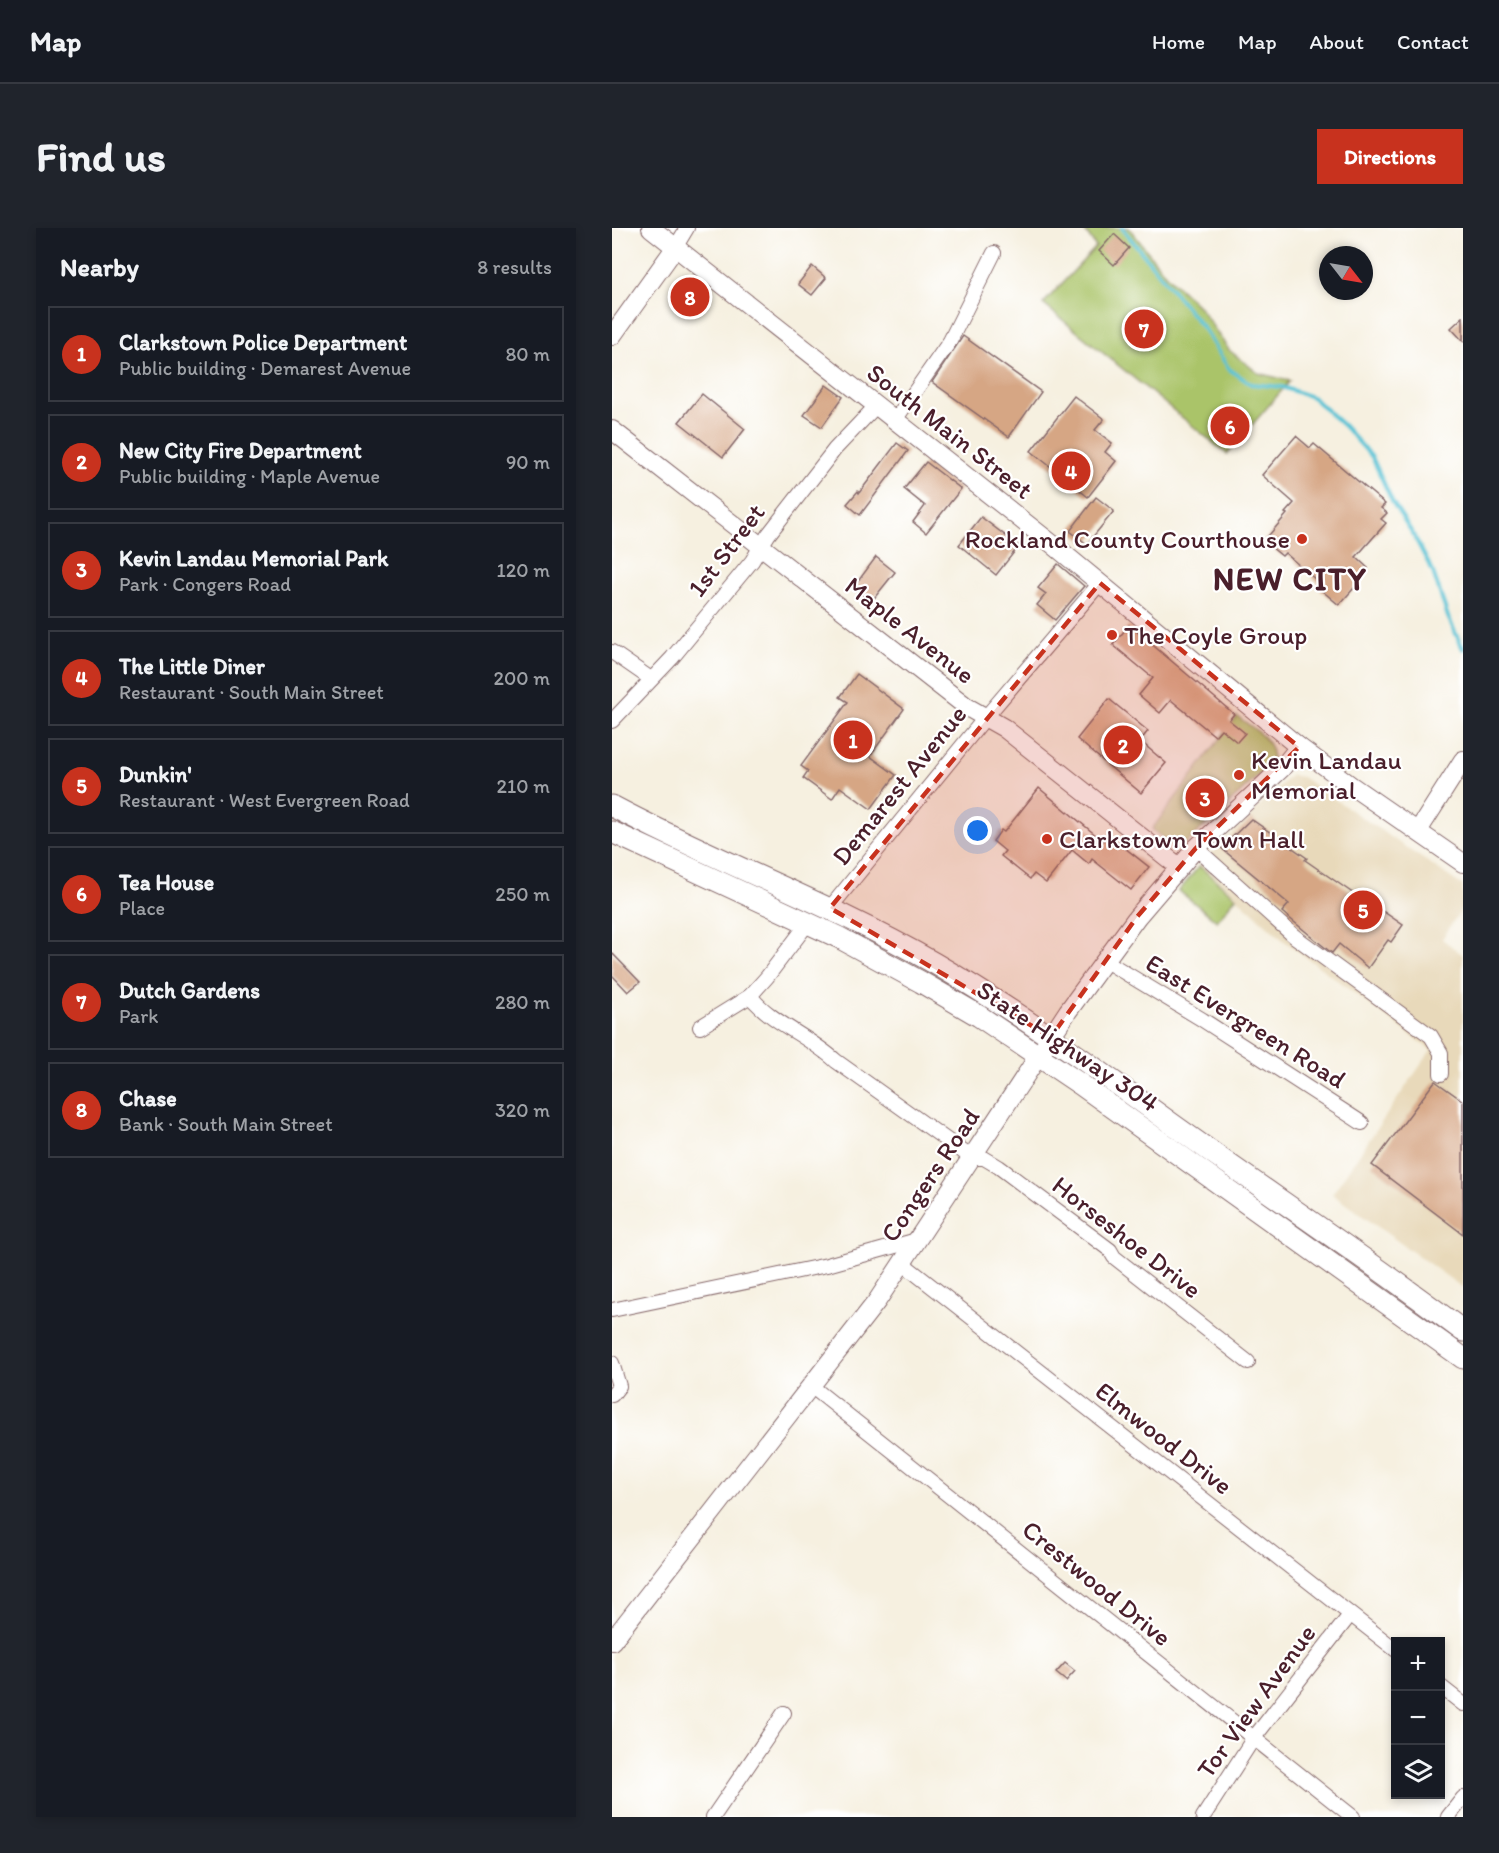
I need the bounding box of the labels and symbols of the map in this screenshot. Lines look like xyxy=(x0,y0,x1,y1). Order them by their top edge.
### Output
north arrow xyxy=(1319,246,1373,300)
pin: 8 xyxy=(670,274,710,320)
pin: 7 xyxy=(1124,306,1164,352)
street label: South Main Street xyxy=(861,356,1039,506)
pin: 6 xyxy=(1210,404,1250,448)
pin: 4 xyxy=(1052,448,1090,494)
street label: 1st Street xyxy=(681,497,772,603)
place label: Rockland County Courthouse xyxy=(965,523,1290,555)
marker: Rockland County Courthouse xyxy=(1295,532,1309,546)
district label: NEW CITY xyxy=(1213,560,1367,598)
street label: Maple Avenue xyxy=(839,569,981,691)
place label: The Coyle Group xyxy=(1124,619,1307,651)
marker: The Coyle Group xyxy=(1105,628,1119,642)
street label: Demarest Avenue xyxy=(825,699,973,871)
pin: 1 xyxy=(834,718,872,762)
pin: 2 xyxy=(1104,722,1142,768)
place label: Kevin Landau Memorial xyxy=(1251,744,1402,806)
marker: Kevin Landau Memorial xyxy=(1232,768,1246,782)
pin: 3 xyxy=(1186,776,1224,820)
your location xyxy=(963,816,992,845)
place label: Clarkstown Town Hall xyxy=(1059,823,1305,855)
marker: Clarkstown Town Hall xyxy=(1040,832,1054,846)
pin: 5 xyxy=(1344,888,1383,932)
street label: East Evergreen Road xyxy=(1140,947,1352,1095)
street label: State Highway 304 xyxy=(971,973,1166,1119)
street label: Congers Road xyxy=(874,1102,986,1248)
street label: Horseshoe Drive xyxy=(1046,1169,1208,1305)
street label: Elmwood Drive xyxy=(1089,1375,1239,1501)
street label: Crestwood Drive xyxy=(1016,1513,1178,1653)
street label: Tor View Avenue xyxy=(1190,1618,1322,1784)

